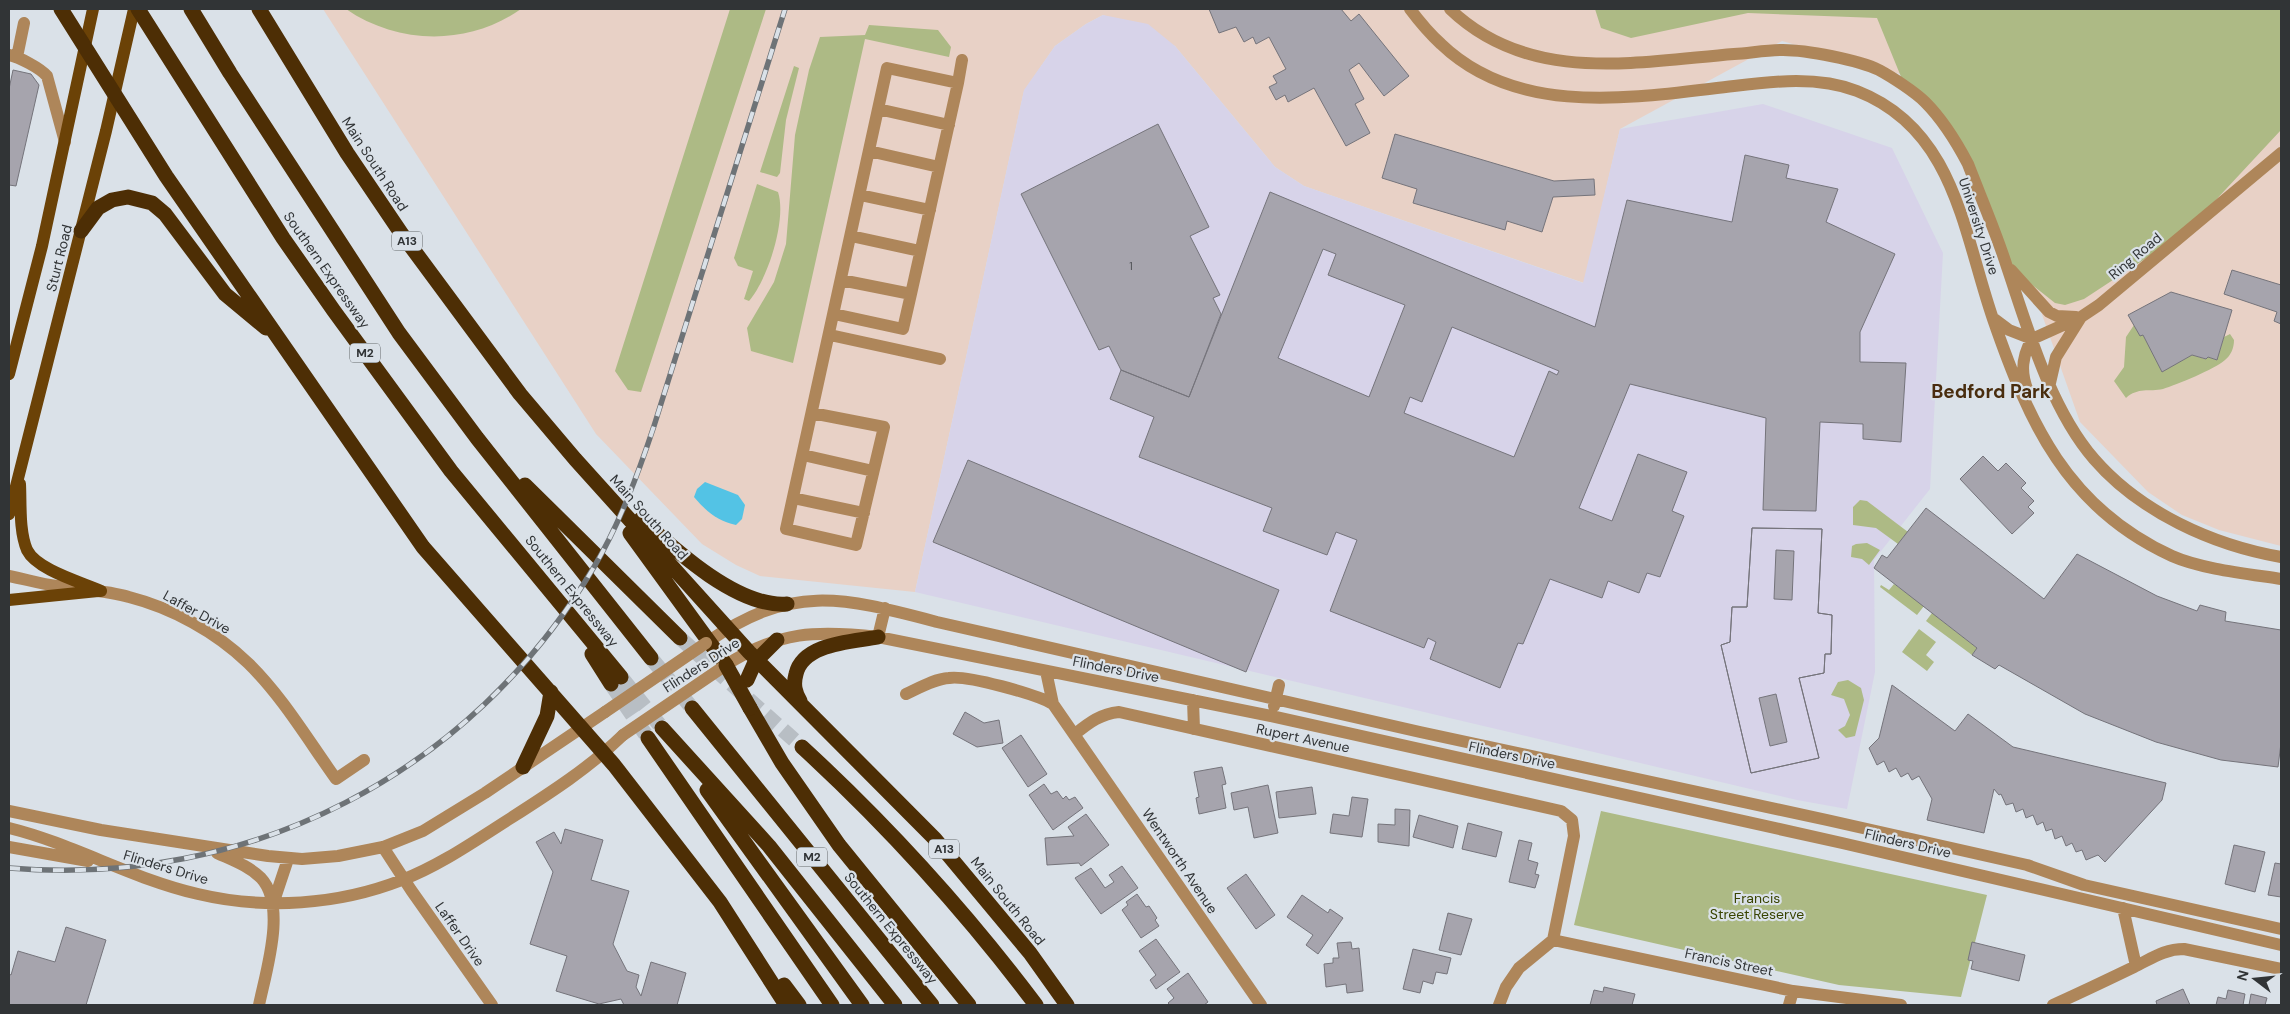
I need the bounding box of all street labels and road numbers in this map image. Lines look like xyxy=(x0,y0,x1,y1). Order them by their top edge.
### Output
street label: Main South Road xyxy=(338,113,412,215)
street label: University Drive xyxy=(1955,175,2003,277)
street label: Southern Expressway xyxy=(280,208,374,332)
street label: Sturt Road xyxy=(42,223,76,293)
street label: Ring Road xyxy=(2105,229,2165,283)
road number: A13 xyxy=(392,232,422,250)
road number: M2 xyxy=(350,343,380,362)
street label: Main South Road xyxy=(606,471,692,563)
street label: Southern Expressway xyxy=(521,531,623,651)
street label: Laffer Drive xyxy=(160,586,234,638)
street label: Flinders Drive xyxy=(659,634,743,696)
street label: Flinders Drive xyxy=(1071,652,1161,686)
street label: Rupert Avenue xyxy=(1255,719,1351,757)
street label: Flinders Drive xyxy=(1467,737,1557,773)
street label: Wentworth Avenue xyxy=(1138,805,1222,917)
street label: Flinders Drive xyxy=(1863,824,1953,862)
road number: A13 xyxy=(929,840,959,859)
street label: Flinders Drive xyxy=(121,846,211,888)
road number: M2 xyxy=(797,848,827,866)
street label: Main South Road xyxy=(967,853,1049,949)
street label: Southern Expressway xyxy=(840,868,942,988)
street label: Laffer Drive xyxy=(431,898,489,970)
street label: Francis Street xyxy=(1683,944,1775,980)

